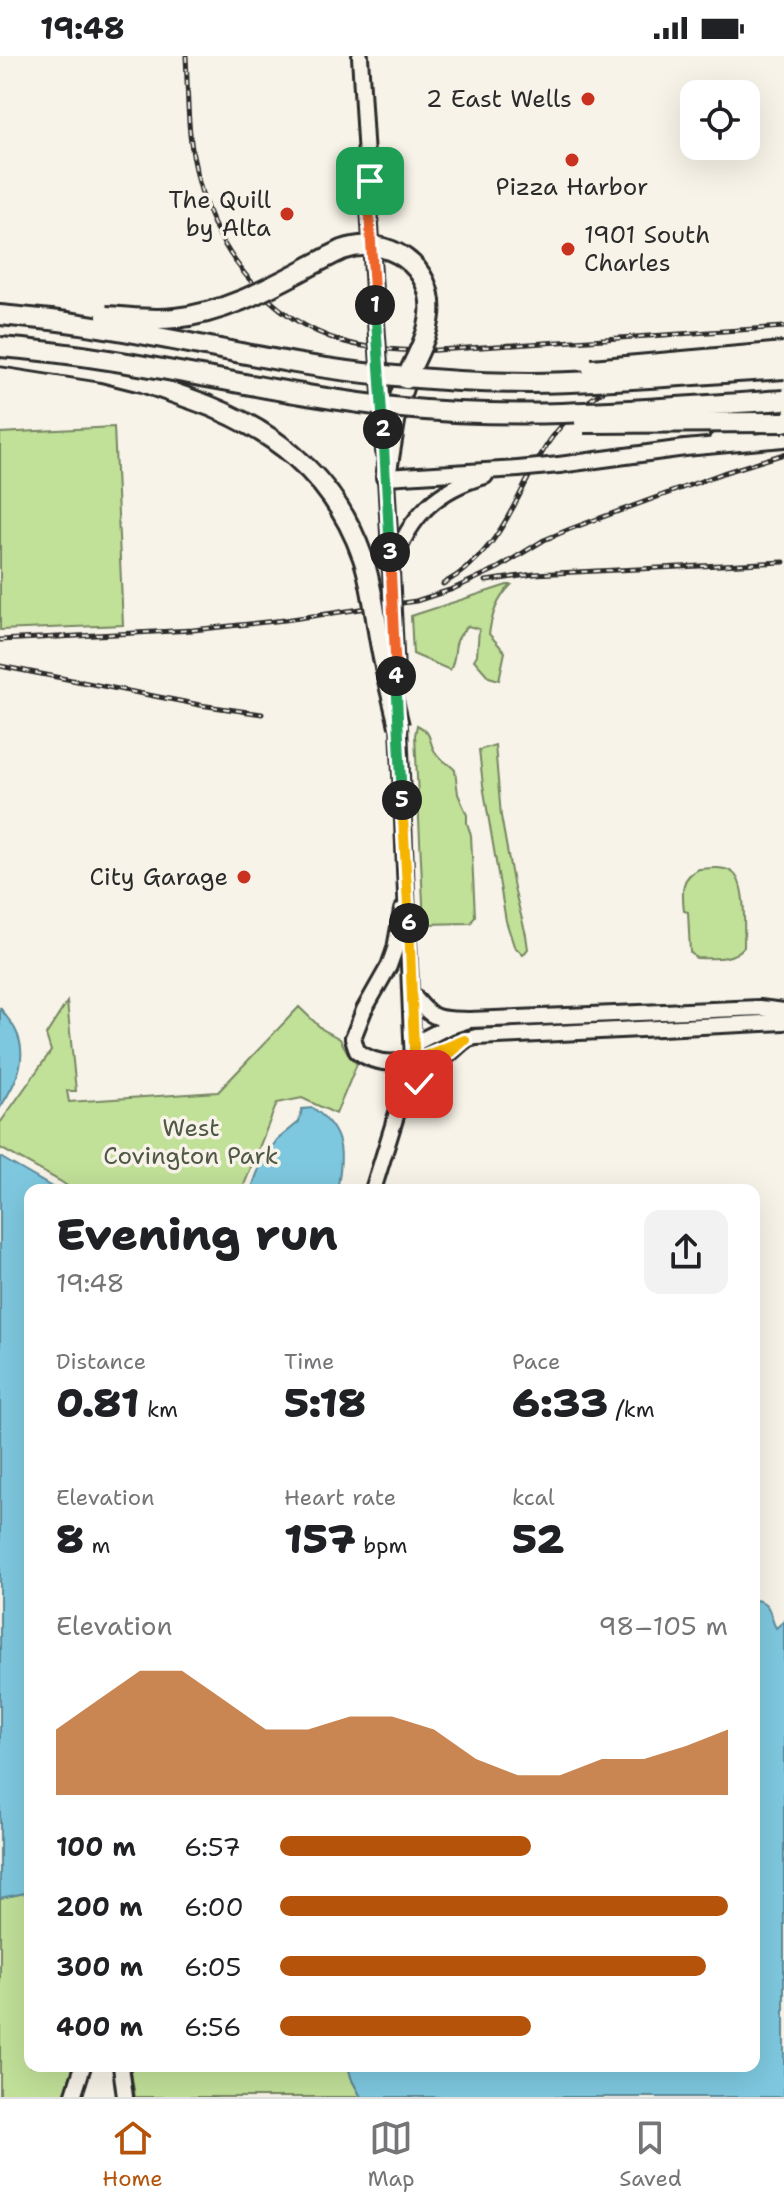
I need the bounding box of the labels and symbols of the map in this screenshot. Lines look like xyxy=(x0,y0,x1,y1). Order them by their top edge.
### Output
place label: 2 East Wells xyxy=(426,83,572,115)
marker: 2 East Wells xyxy=(579,90,597,108)
pin xyxy=(336,147,404,215)
marker: Pizza Harbor xyxy=(563,151,581,169)
place label: Pizza Harbor xyxy=(496,171,648,203)
place label: The Quill by Alta xyxy=(169,184,272,244)
marker: The Quill by Alta xyxy=(278,205,296,223)
place label: 1901 South Charles xyxy=(584,219,710,279)
marker: 1901 South Charles xyxy=(559,240,577,258)
pin: 1 xyxy=(355,285,395,325)
pin: 2 xyxy=(363,409,403,449)
pin: 3 xyxy=(370,532,410,572)
pin: 4 xyxy=(376,656,416,696)
pin: 5 xyxy=(382,780,422,820)
place label: City Garage xyxy=(90,861,228,893)
marker: City Garage xyxy=(235,868,253,886)
pin: 6 xyxy=(389,903,429,943)
pin xyxy=(385,1050,453,1118)
park label: West Covington Park xyxy=(103,1112,279,1172)

